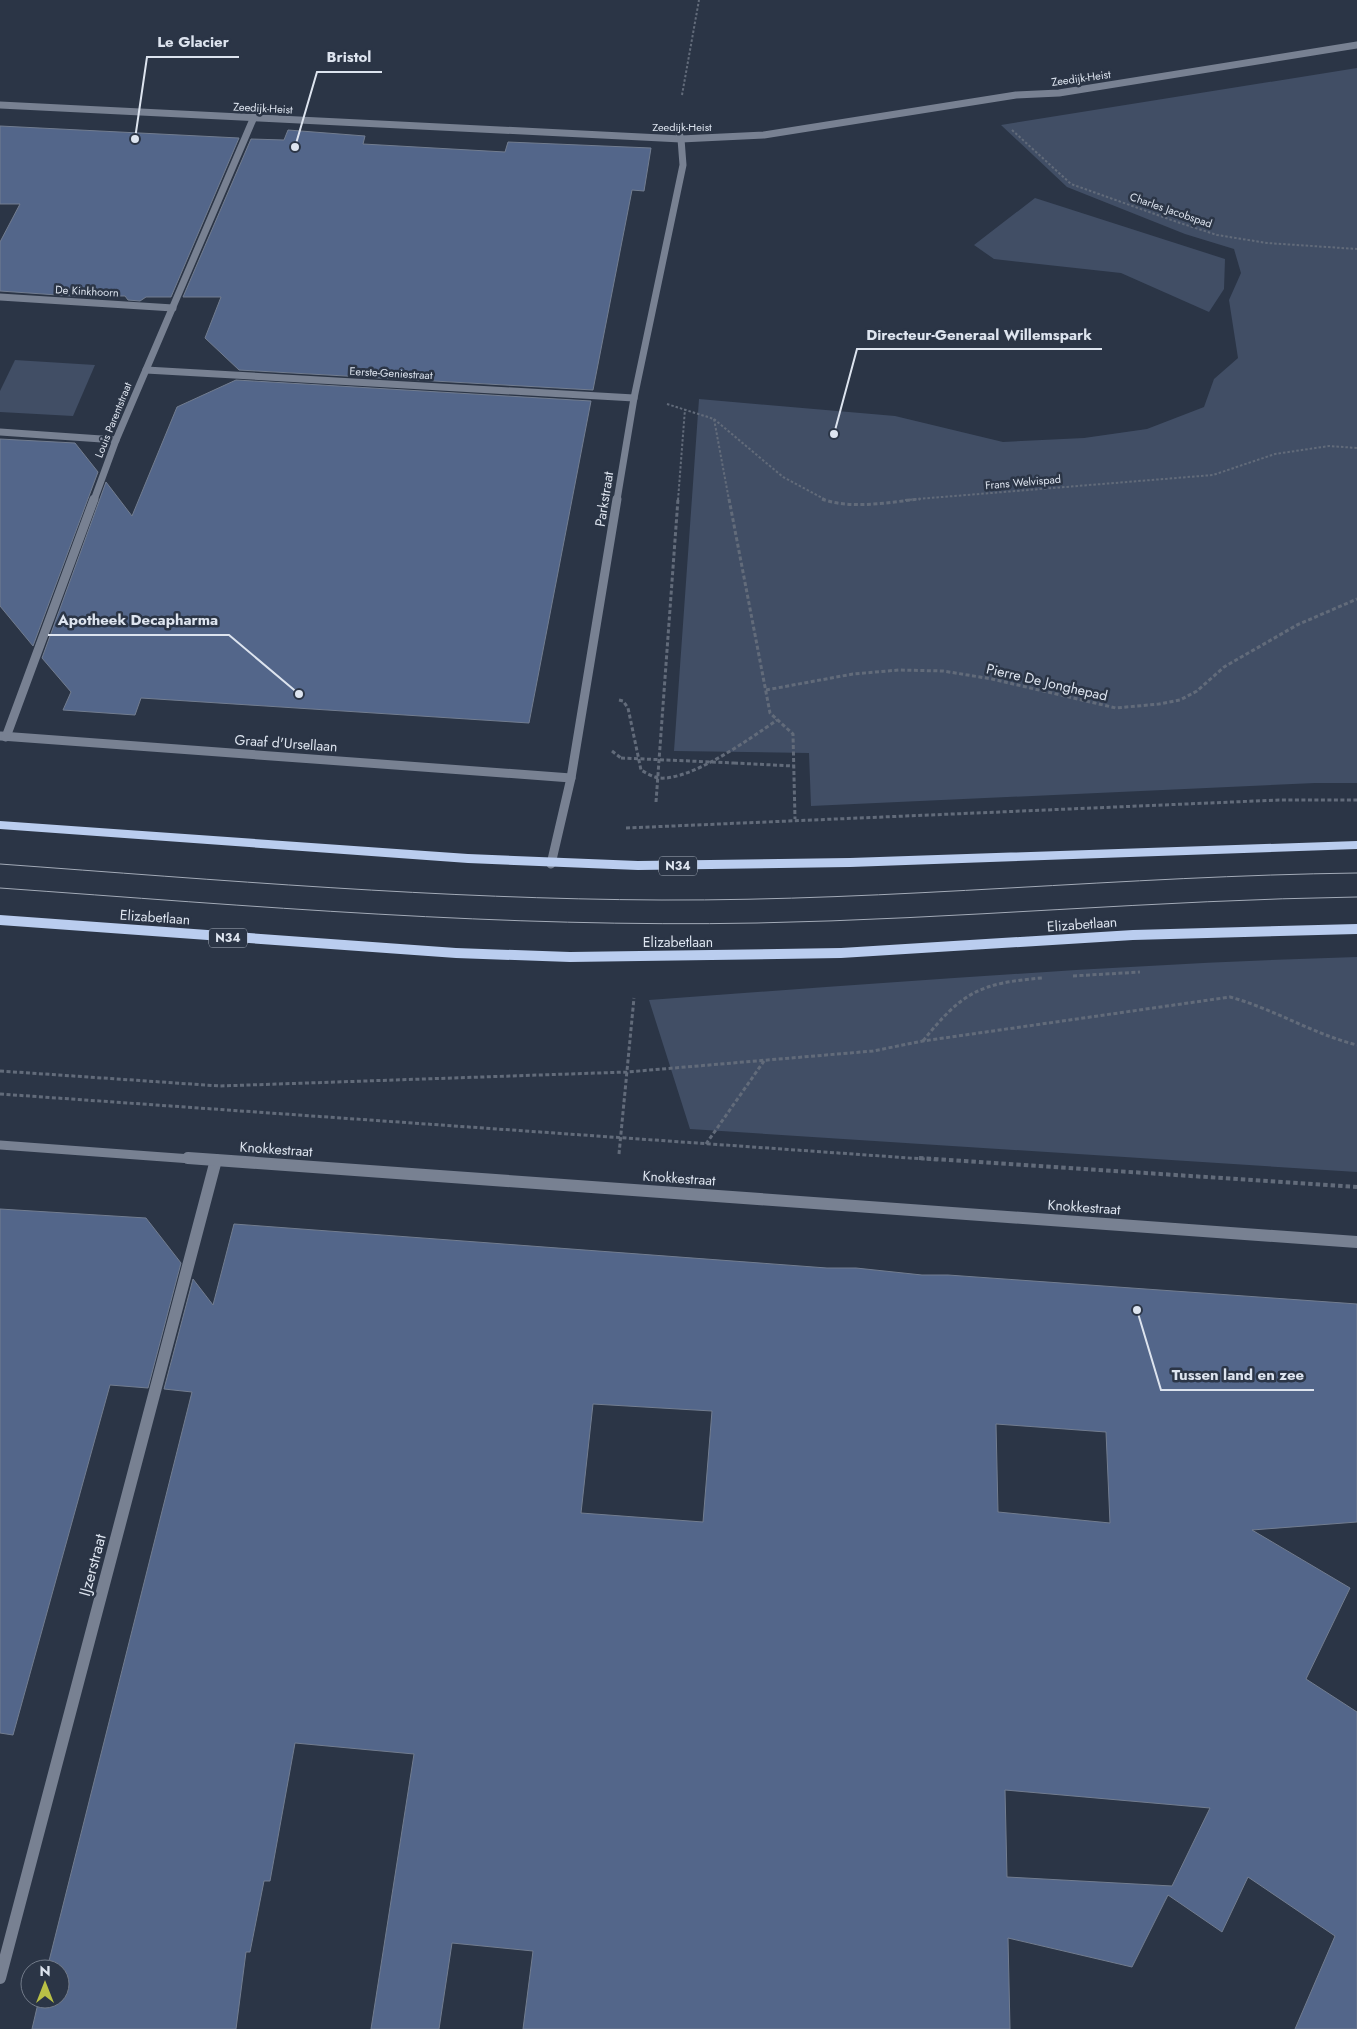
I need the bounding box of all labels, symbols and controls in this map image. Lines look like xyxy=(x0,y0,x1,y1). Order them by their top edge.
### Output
callout: Le Glacier xyxy=(147,27,239,57)
text: Le Glacier xyxy=(157,31,230,53)
callout: Bristol xyxy=(317,42,382,72)
text: Bristol xyxy=(327,46,371,68)
street label: Zeedijk-Heist xyxy=(1050,66,1112,90)
street label: Zeedijk-Heist xyxy=(233,98,293,118)
street label: Zeedijk-Heist xyxy=(652,119,712,135)
street label: Charles Jacobspad xyxy=(1128,188,1214,232)
street label: De Kinkhoorn xyxy=(55,281,119,301)
callout: Directeur-Generaal Willemspark xyxy=(857,319,1102,349)
text: Directeur-Generaal Willemspark xyxy=(866,324,1092,346)
street label: Eerste-Geniestraat xyxy=(349,363,433,383)
street label: Louis Parentstraat xyxy=(91,380,136,460)
street label: Parkstraat xyxy=(590,469,618,528)
street label: Frans Welvispad xyxy=(984,471,1062,493)
callout: Apotheek Decapharma xyxy=(48,605,229,635)
text: Apotheek Decapharma xyxy=(57,609,218,631)
street label: Pierre De Jonghepad xyxy=(984,658,1110,706)
street label: Graaf d'Ursellaan xyxy=(234,729,338,757)
road number: N34 xyxy=(659,856,697,876)
street label: Elizabetlaan xyxy=(119,905,191,929)
street label: Elizabetlaan xyxy=(1046,912,1118,936)
road number: N34 xyxy=(209,928,247,948)
street label: Elizabetlaan xyxy=(643,932,713,952)
street label: Knokkestraat xyxy=(239,1136,314,1162)
street label: Knokkestraat xyxy=(642,1165,717,1191)
street label: Knokkestraat xyxy=(1047,1194,1122,1220)
callout: Tussen land en zee xyxy=(1161,1360,1314,1390)
text: Tussen land en zee xyxy=(1172,1364,1305,1386)
street label: IJzerstraat xyxy=(73,1531,112,1599)
north arrow xyxy=(20,1959,70,2009)
text: N xyxy=(39,1961,51,1981)

